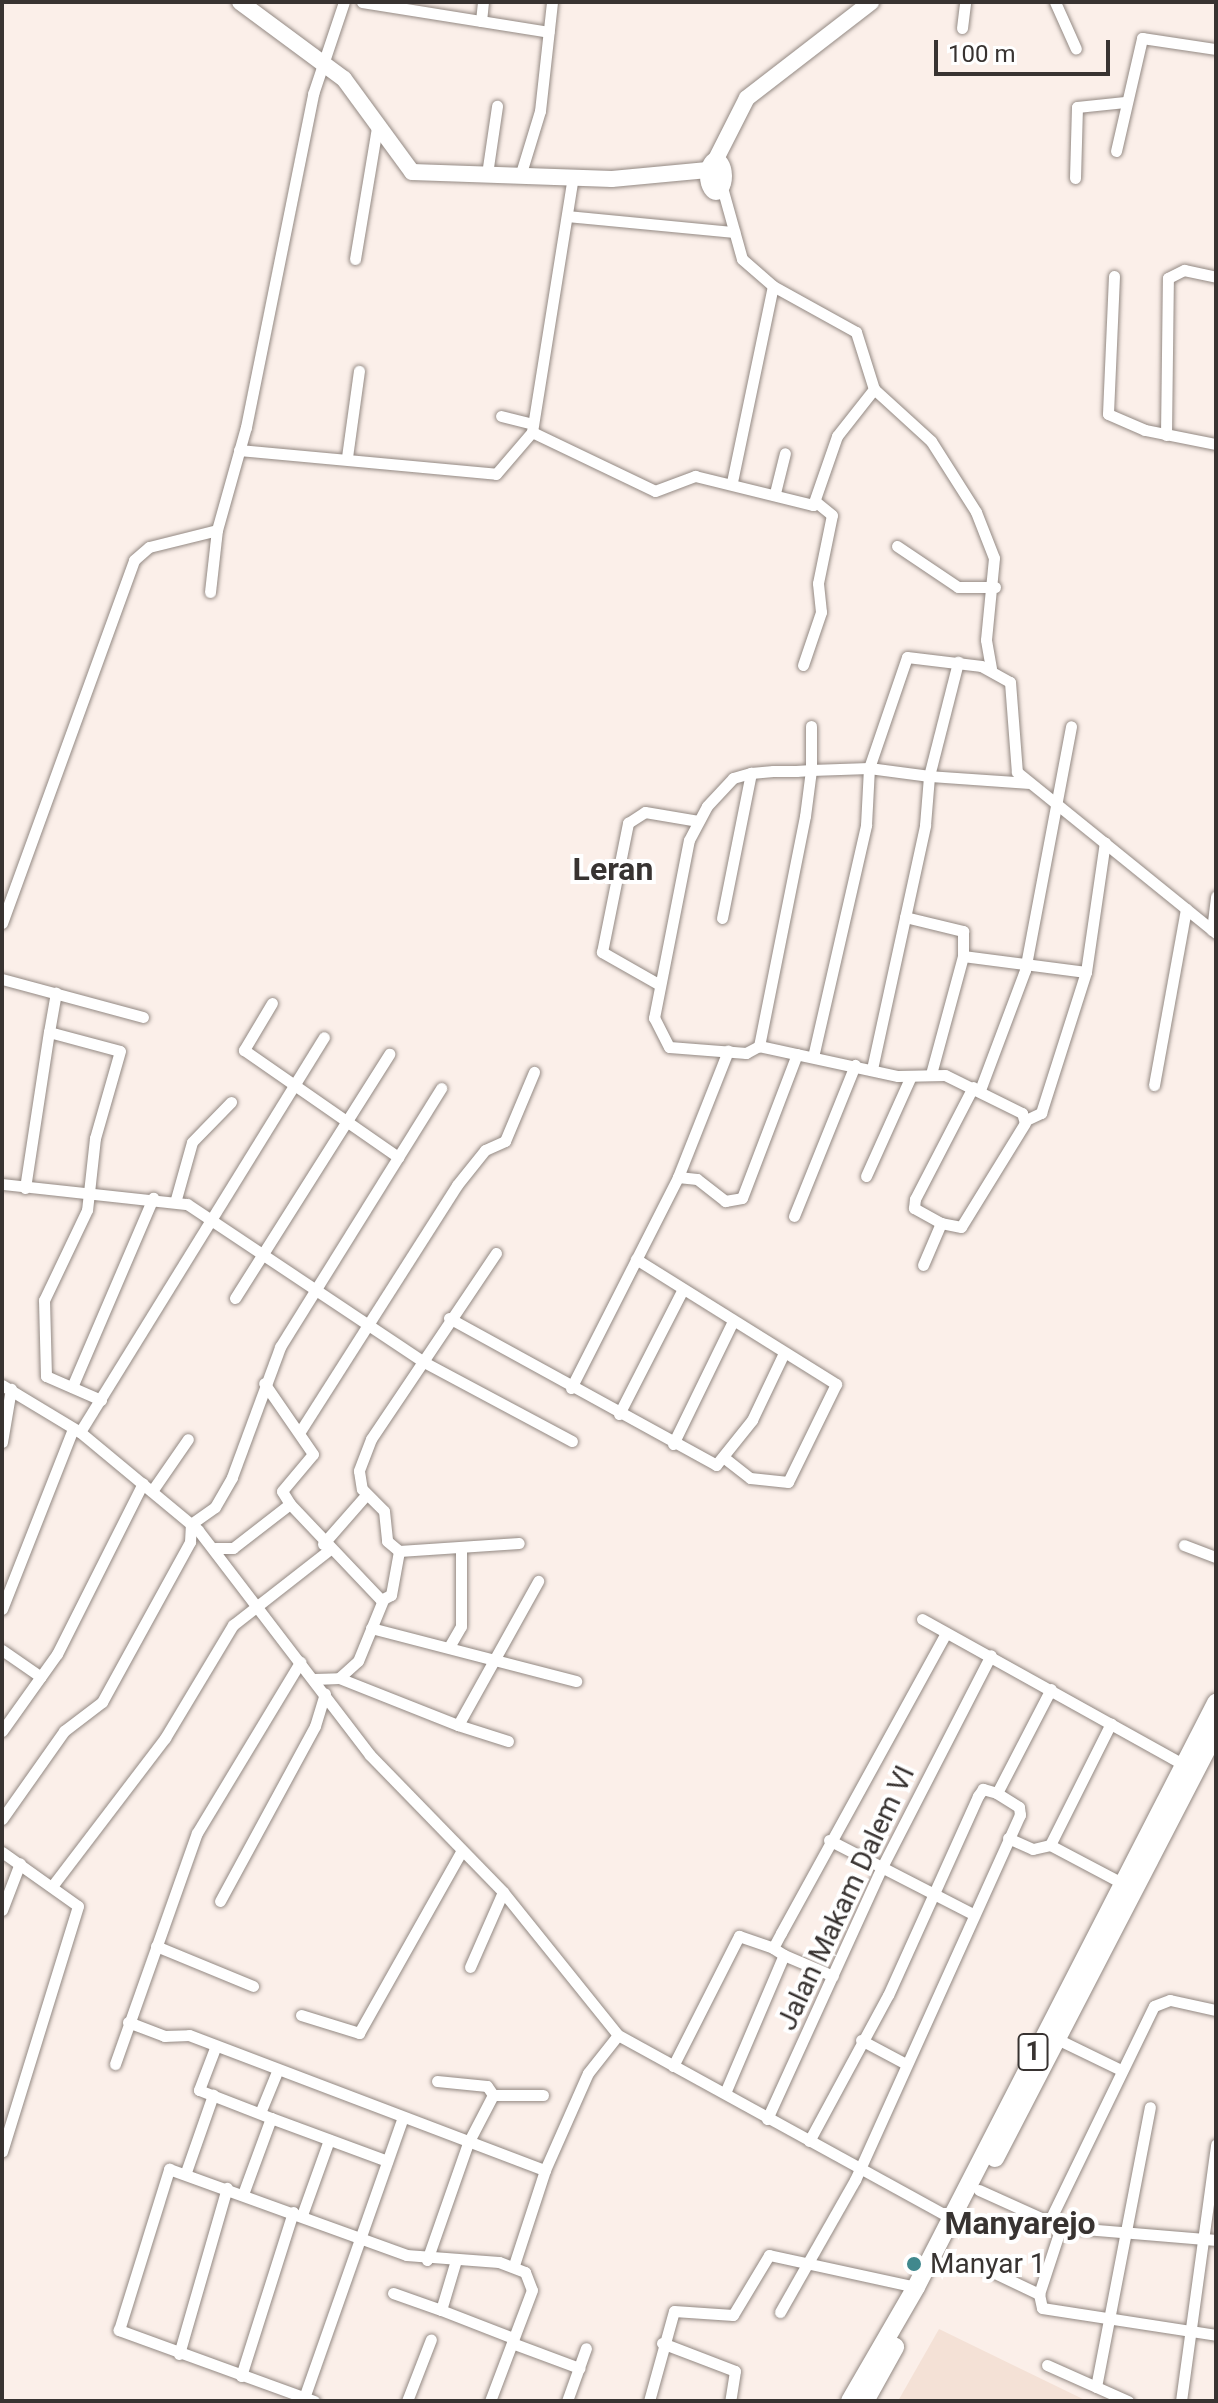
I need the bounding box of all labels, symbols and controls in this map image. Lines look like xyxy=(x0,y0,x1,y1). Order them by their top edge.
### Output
scale bar xyxy=(938,24,1114,74)
text: 100 m xyxy=(948,40,1015,68)
district label: Leran xyxy=(573,850,653,888)
street label: Jalan Makam Dalem VI xyxy=(770,1760,922,2036)
road number: 1 xyxy=(1017,2030,1049,2074)
district label: Manyarejo xyxy=(944,2204,1096,2242)
place label: Manyar 1 xyxy=(930,2247,1046,2281)
marker: Manyar 1 xyxy=(905,2255,923,2273)

